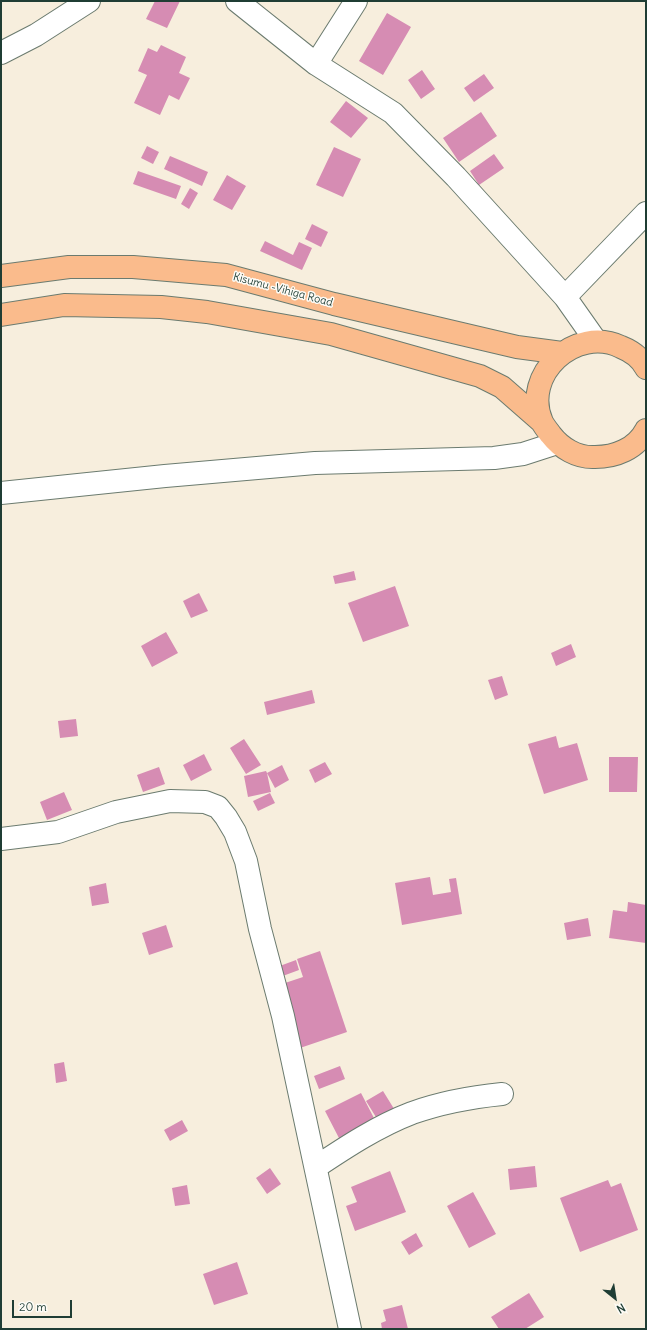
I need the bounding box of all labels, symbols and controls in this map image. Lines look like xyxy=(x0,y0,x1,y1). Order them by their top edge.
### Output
street label: Kisumu -Vihiga Road xyxy=(232,270,334,310)
north arrow xyxy=(595,1278,635,1318)
scale bar xyxy=(14,1292,74,1318)
text: 20 m xyxy=(19,1299,47,1314)
text: N xyxy=(614,1300,628,1316)

